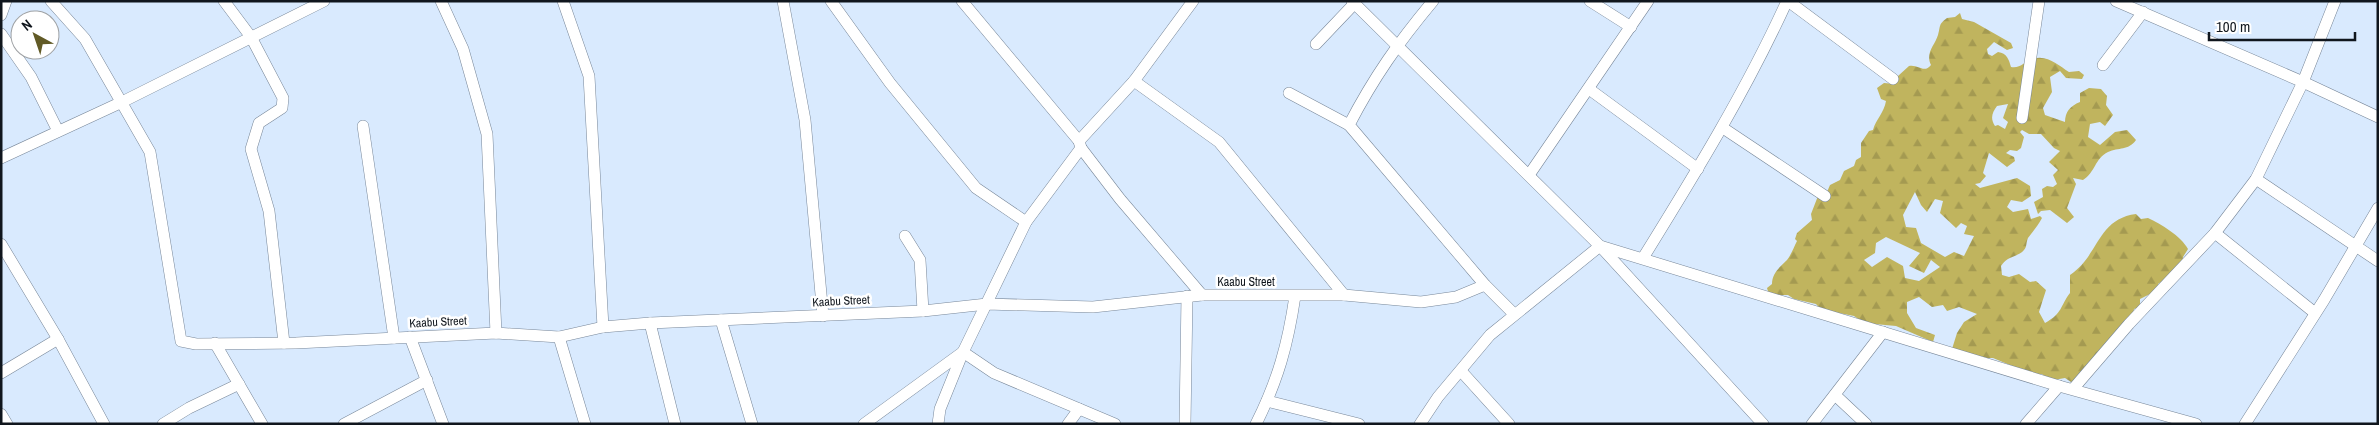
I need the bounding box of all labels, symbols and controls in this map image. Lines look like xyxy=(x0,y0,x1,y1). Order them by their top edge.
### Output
north arrow xyxy=(10,10,60,60)
scale bar xyxy=(2209,10,2355,42)
text: N xyxy=(18,15,36,35)
text: 100 m xyxy=(2216,16,2250,37)
street label: Kaabu Street xyxy=(1217,274,1275,290)
street label: Kaabu Street xyxy=(812,291,870,310)
street label: Kaabu Street xyxy=(409,312,467,331)

